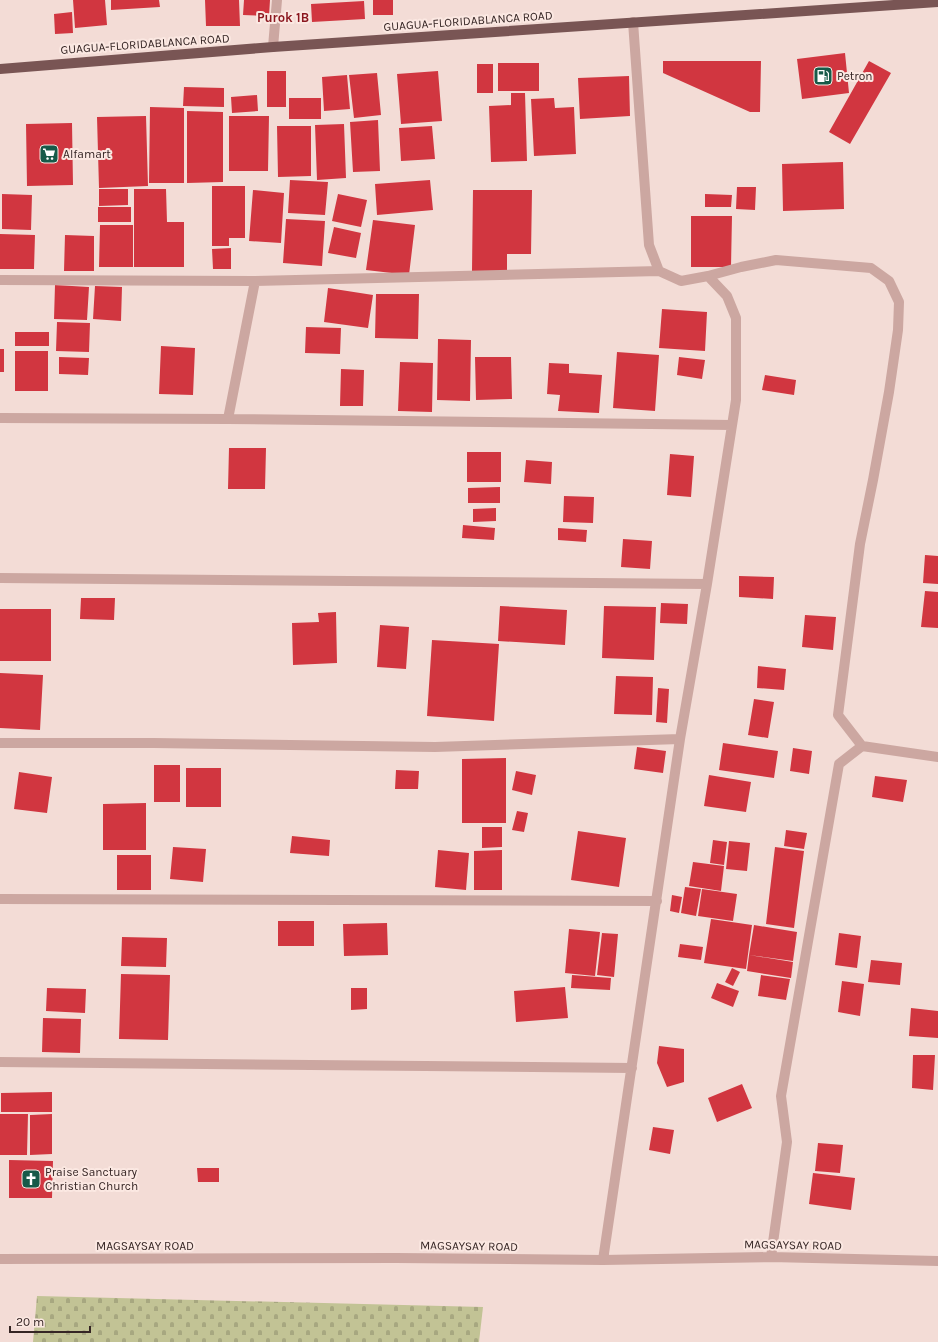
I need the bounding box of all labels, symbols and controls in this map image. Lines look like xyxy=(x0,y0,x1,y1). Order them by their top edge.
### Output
street label: GUAGUA-FLORIDABLANCA ROAD xyxy=(383,8,553,34)
district label: Purok 1B xyxy=(257,10,309,25)
street label: GUAGUA-FLORIDABLANCA ROAD xyxy=(60,31,230,57)
fuel station icon: Petron xyxy=(812,65,834,87)
place label: Petron xyxy=(837,69,872,83)
supermarket icon: Alfamart xyxy=(38,143,60,165)
place label: Alfamart xyxy=(63,147,111,161)
place label: Praise Sanctuary Christian Church xyxy=(45,1165,138,1193)
church icon: Praise Sanctuary Christian Church xyxy=(20,1168,42,1190)
street label: MAGSAYSAY ROAD xyxy=(744,1237,842,1253)
street label: MAGSAYSAY ROAD xyxy=(420,1238,518,1254)
street label: MAGSAYSAY ROAD xyxy=(96,1239,194,1253)
scale bar xyxy=(10,1308,90,1334)
text: 20 m xyxy=(16,1315,44,1329)

